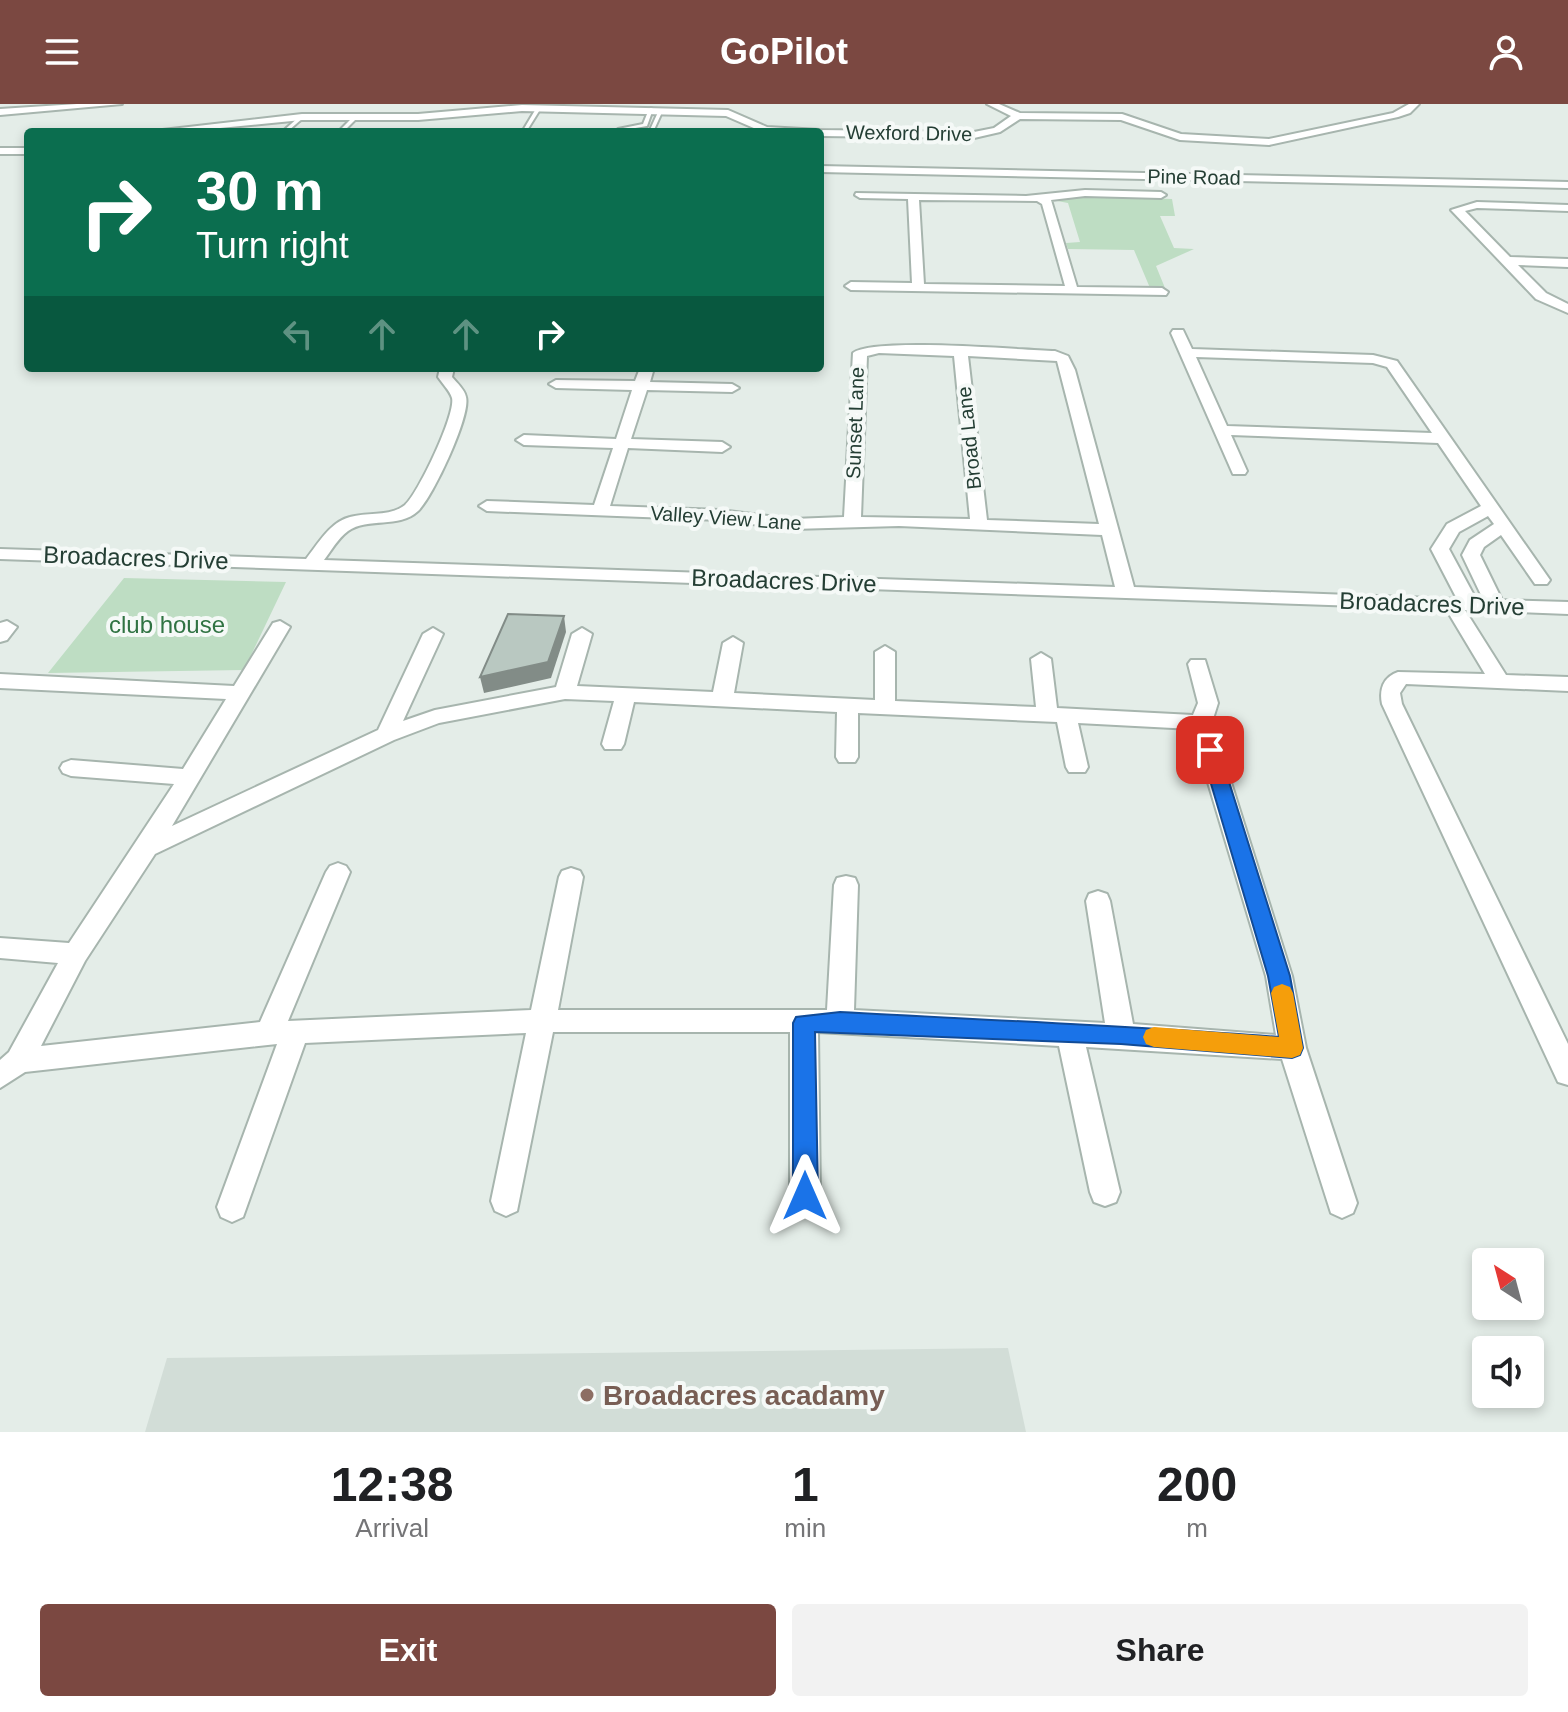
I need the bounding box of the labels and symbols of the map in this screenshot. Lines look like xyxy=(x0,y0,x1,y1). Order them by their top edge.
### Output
street label: Wexford Drive xyxy=(846,121,972,145)
street label: Pine Road xyxy=(1147,165,1241,189)
street label: Sunset Lane xyxy=(842,366,868,480)
street label: Broad Lane xyxy=(953,385,985,491)
street label: Valley View Lane xyxy=(650,502,802,534)
street label: Broadacres Drive xyxy=(43,541,229,574)
street label: Broadacres Drive xyxy=(691,564,877,597)
street label: Broadacres Drive xyxy=(1339,587,1525,620)
park label: club house xyxy=(109,611,225,638)
pin xyxy=(1176,716,1244,784)
position arrow xyxy=(763,1154,847,1238)
north arrow xyxy=(1472,1248,1544,1320)
place label: Broadacres acadamy xyxy=(603,1380,885,1411)
marker: Broadacres acadamy xyxy=(578,1386,596,1404)

